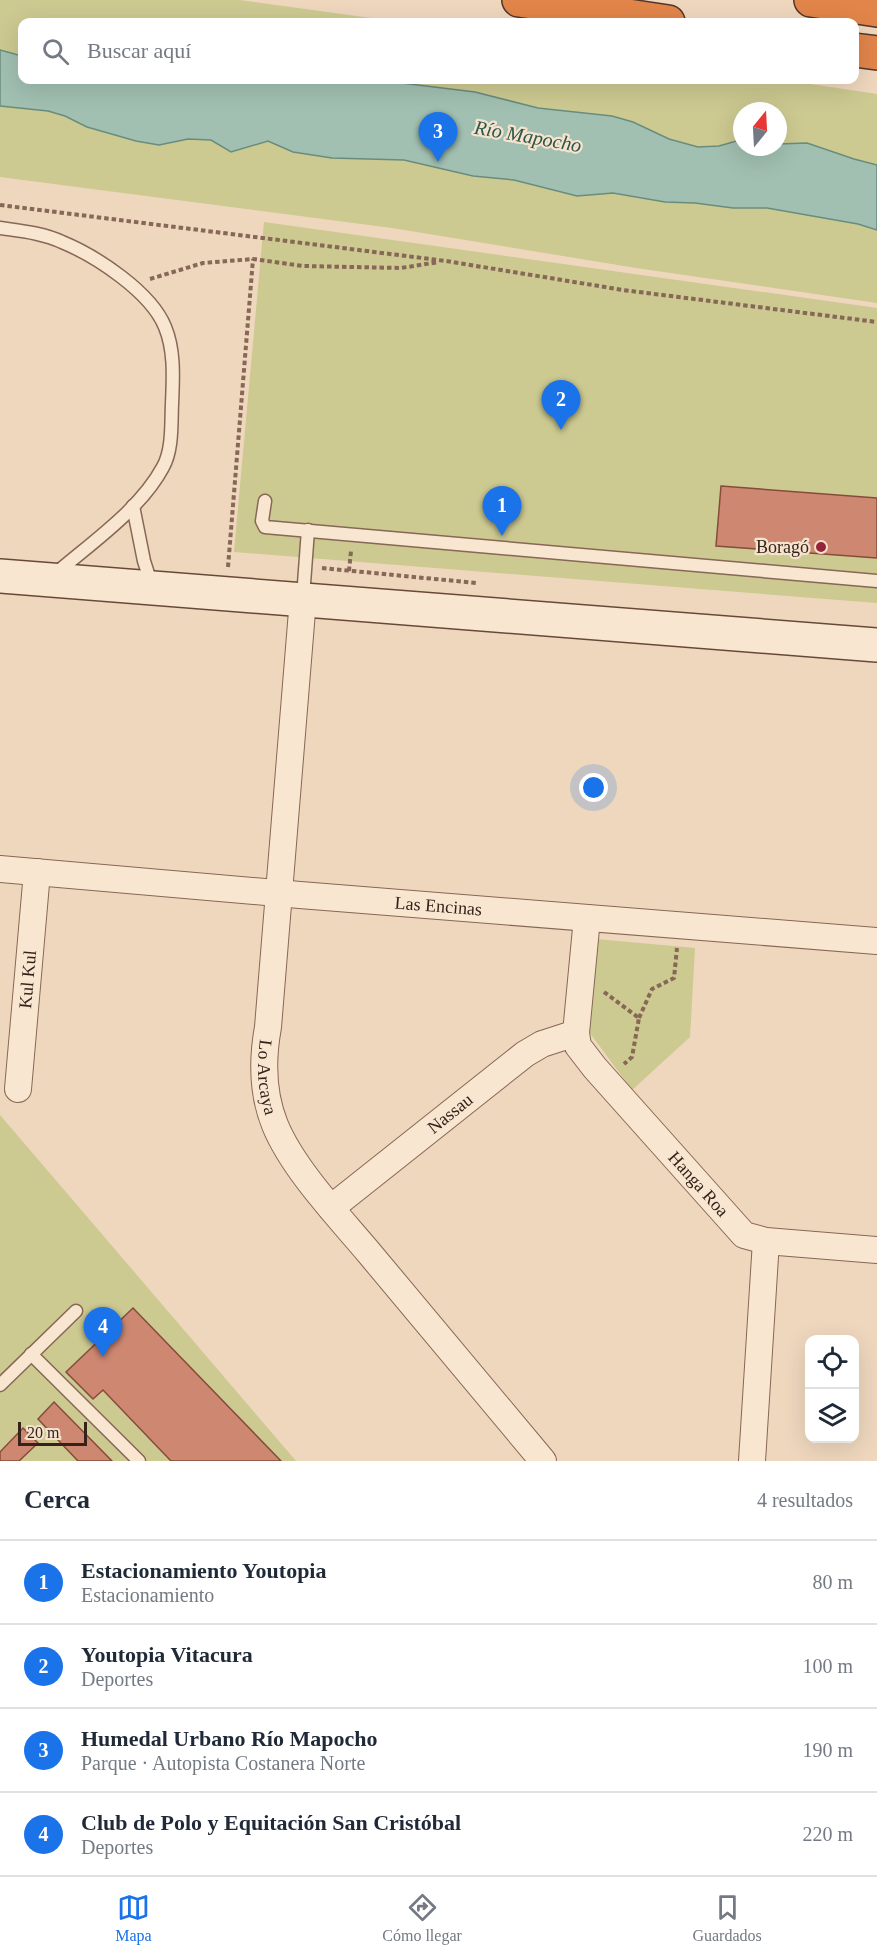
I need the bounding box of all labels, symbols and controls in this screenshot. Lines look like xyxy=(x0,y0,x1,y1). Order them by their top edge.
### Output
search box xyxy=(18,18,859,84)
icon: search xyxy=(39,35,72,68)
text: Buscar aquí xyxy=(87,38,191,63)
north arrow xyxy=(733,102,787,156)
pin: 3 xyxy=(418,112,458,162)
water label: Río Mapocho xyxy=(472,116,583,157)
pin: 2 xyxy=(542,380,580,430)
pin: 1 xyxy=(482,486,522,536)
place label: Boragó xyxy=(756,537,809,557)
marker: Boragó xyxy=(814,540,828,554)
your location xyxy=(579,773,608,802)
street label: Las Encinas xyxy=(394,893,483,919)
street label: Kul Kul xyxy=(15,949,40,1009)
street label: Lo Arcaya xyxy=(254,1039,281,1117)
street label: Nassau xyxy=(423,1089,477,1138)
street label: Hanga Roa xyxy=(664,1147,733,1221)
pin: 4 xyxy=(84,1308,122,1357)
map controls xyxy=(805,1335,859,1443)
button: locate xyxy=(805,1335,859,1389)
button: layers xyxy=(805,1389,859,1443)
scale bar xyxy=(18,1419,87,1446)
text: 20 m xyxy=(27,1424,59,1441)
text: Cerca xyxy=(24,1485,90,1514)
text: 4 resultados xyxy=(757,1489,853,1511)
text: Estacionamiento Youtopia xyxy=(81,1558,326,1583)
text: 1 xyxy=(39,1571,49,1593)
text: 80 m xyxy=(812,1571,853,1593)
text: Estacionamiento xyxy=(81,1584,214,1606)
text: Youtopia Vitacura xyxy=(81,1642,253,1667)
text: 2 xyxy=(39,1655,49,1677)
text: 100 m xyxy=(802,1655,853,1677)
text: Deportes xyxy=(81,1668,153,1690)
text: Humedal Urbano Río Mapocho xyxy=(81,1726,377,1751)
text: 3 xyxy=(39,1739,49,1761)
text: 190 m xyxy=(802,1739,853,1761)
text: Parque · Autopista Costanera Norte xyxy=(81,1752,365,1774)
text: Club de Polo y Equitación San Cristóbal xyxy=(81,1810,461,1835)
text: 4 xyxy=(39,1823,49,1845)
text: 220 m xyxy=(802,1823,853,1845)
text: Deportes xyxy=(81,1836,153,1858)
tab: Mapa xyxy=(115,1891,152,1945)
tab: Cómo llegar xyxy=(382,1891,462,1945)
tab: Guardados xyxy=(692,1891,762,1945)

